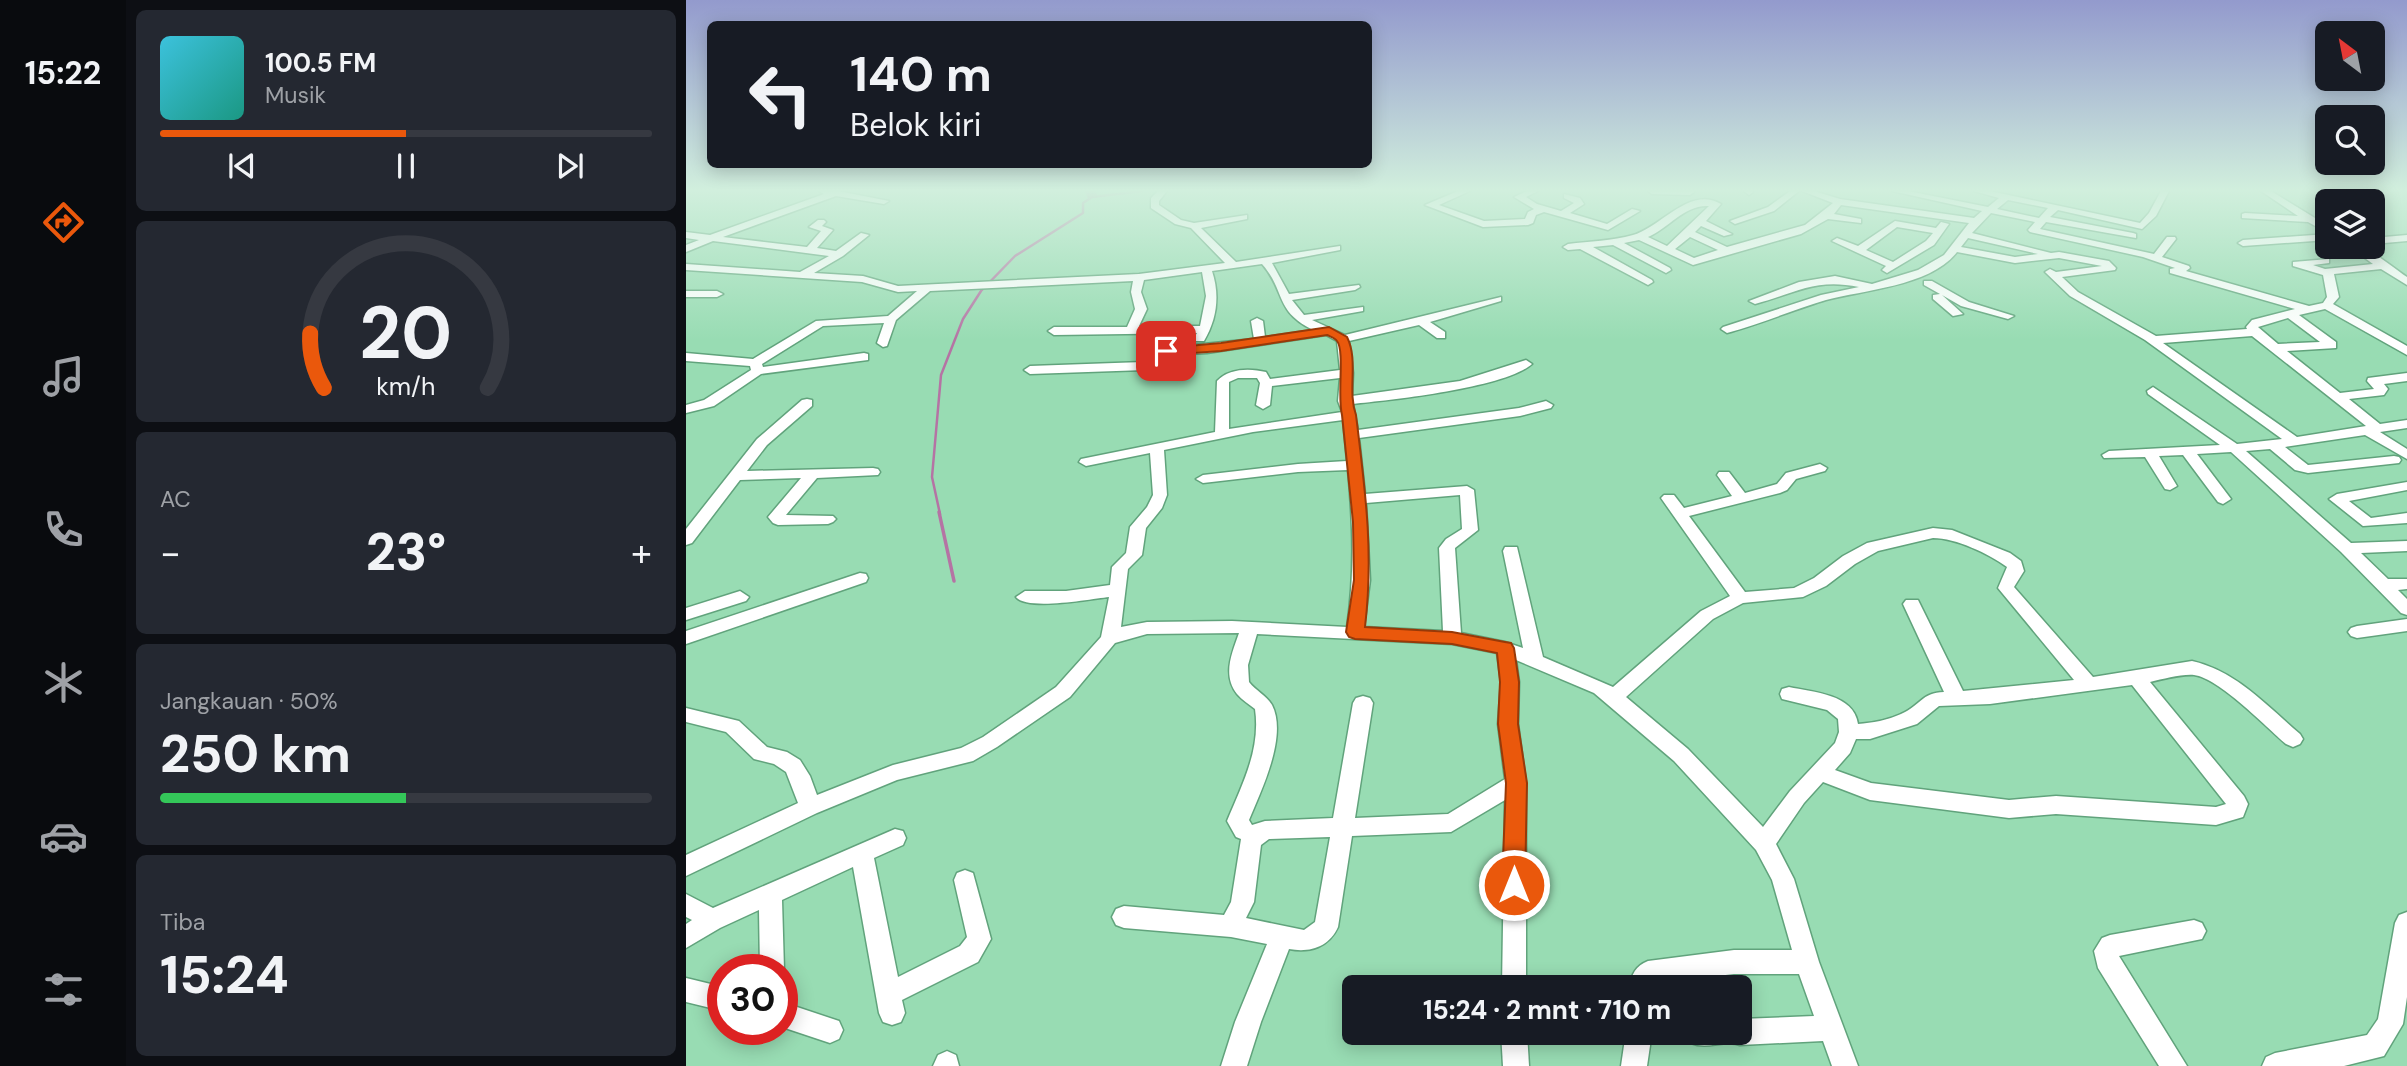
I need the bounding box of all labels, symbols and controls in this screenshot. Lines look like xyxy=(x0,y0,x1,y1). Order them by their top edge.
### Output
north arrow xyxy=(2315,21,2385,91)
map controls xyxy=(2315,21,2385,259)
text: 140 m xyxy=(850,42,992,106)
text: 100.5 FM xyxy=(265,46,376,80)
icon: left xyxy=(735,49,826,140)
text: 15:22 xyxy=(25,52,101,94)
text: Musik xyxy=(265,80,326,110)
text: Belok kiri xyxy=(850,104,982,146)
button: search xyxy=(2315,105,2385,175)
icon: previous xyxy=(223,147,261,185)
icon: pause xyxy=(387,147,425,185)
icon: next xyxy=(551,147,589,185)
button: layers xyxy=(2315,189,2385,259)
icon: directions xyxy=(39,198,88,247)
text: 20 xyxy=(360,286,452,381)
pin xyxy=(1136,321,1196,381)
icon: arrive xyxy=(1147,332,1185,370)
icon: music xyxy=(39,352,88,401)
text: km/h xyxy=(376,370,436,403)
text: AC xyxy=(160,484,191,514)
icon: phone xyxy=(39,505,88,554)
text: 23° xyxy=(366,518,446,586)
text: − xyxy=(160,528,181,578)
text: + xyxy=(631,528,652,578)
icon: climate xyxy=(39,658,88,707)
text: Jangkauan · 50% xyxy=(160,686,338,716)
text: 250 km xyxy=(160,720,351,788)
icon: car xyxy=(39,812,88,861)
position arrow xyxy=(1477,848,1551,922)
text: Tiba xyxy=(160,907,205,937)
text: 15:24 xyxy=(160,941,289,1009)
speed limit sign: 30 xyxy=(707,954,798,1045)
icon: filters xyxy=(39,965,88,1014)
text: 15:24 · 2 mnt · 710 m xyxy=(1423,993,1671,1027)

